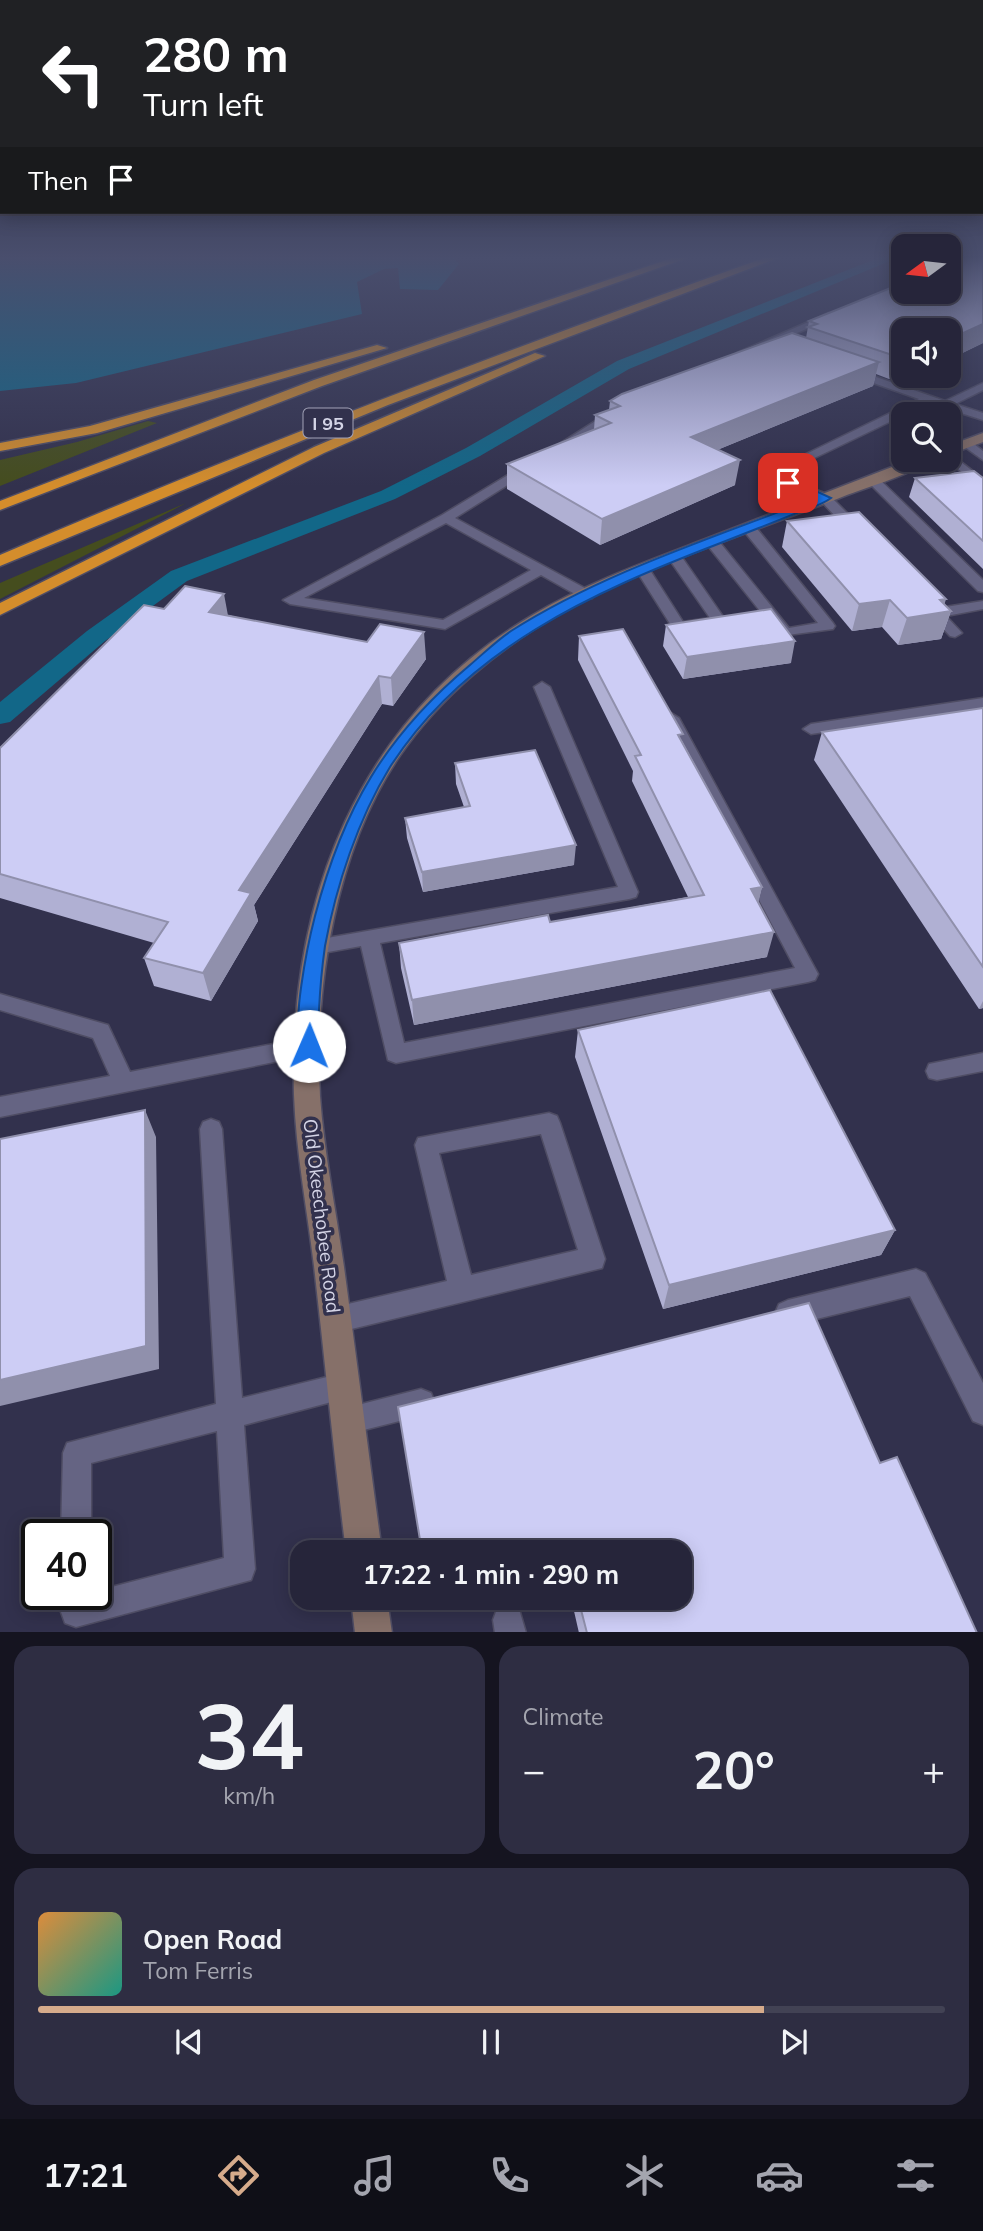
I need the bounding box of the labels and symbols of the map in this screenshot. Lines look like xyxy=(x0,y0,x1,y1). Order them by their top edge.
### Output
north arrow xyxy=(891,234,961,304)
road number: I 95 xyxy=(304,408,352,438)
pin xyxy=(758,453,818,513)
position arrow xyxy=(272,1009,346,1083)
street label: Old Okeechobee Road xyxy=(298,1118,346,1314)
speed limit sign: 40 xyxy=(21,1519,112,1610)

